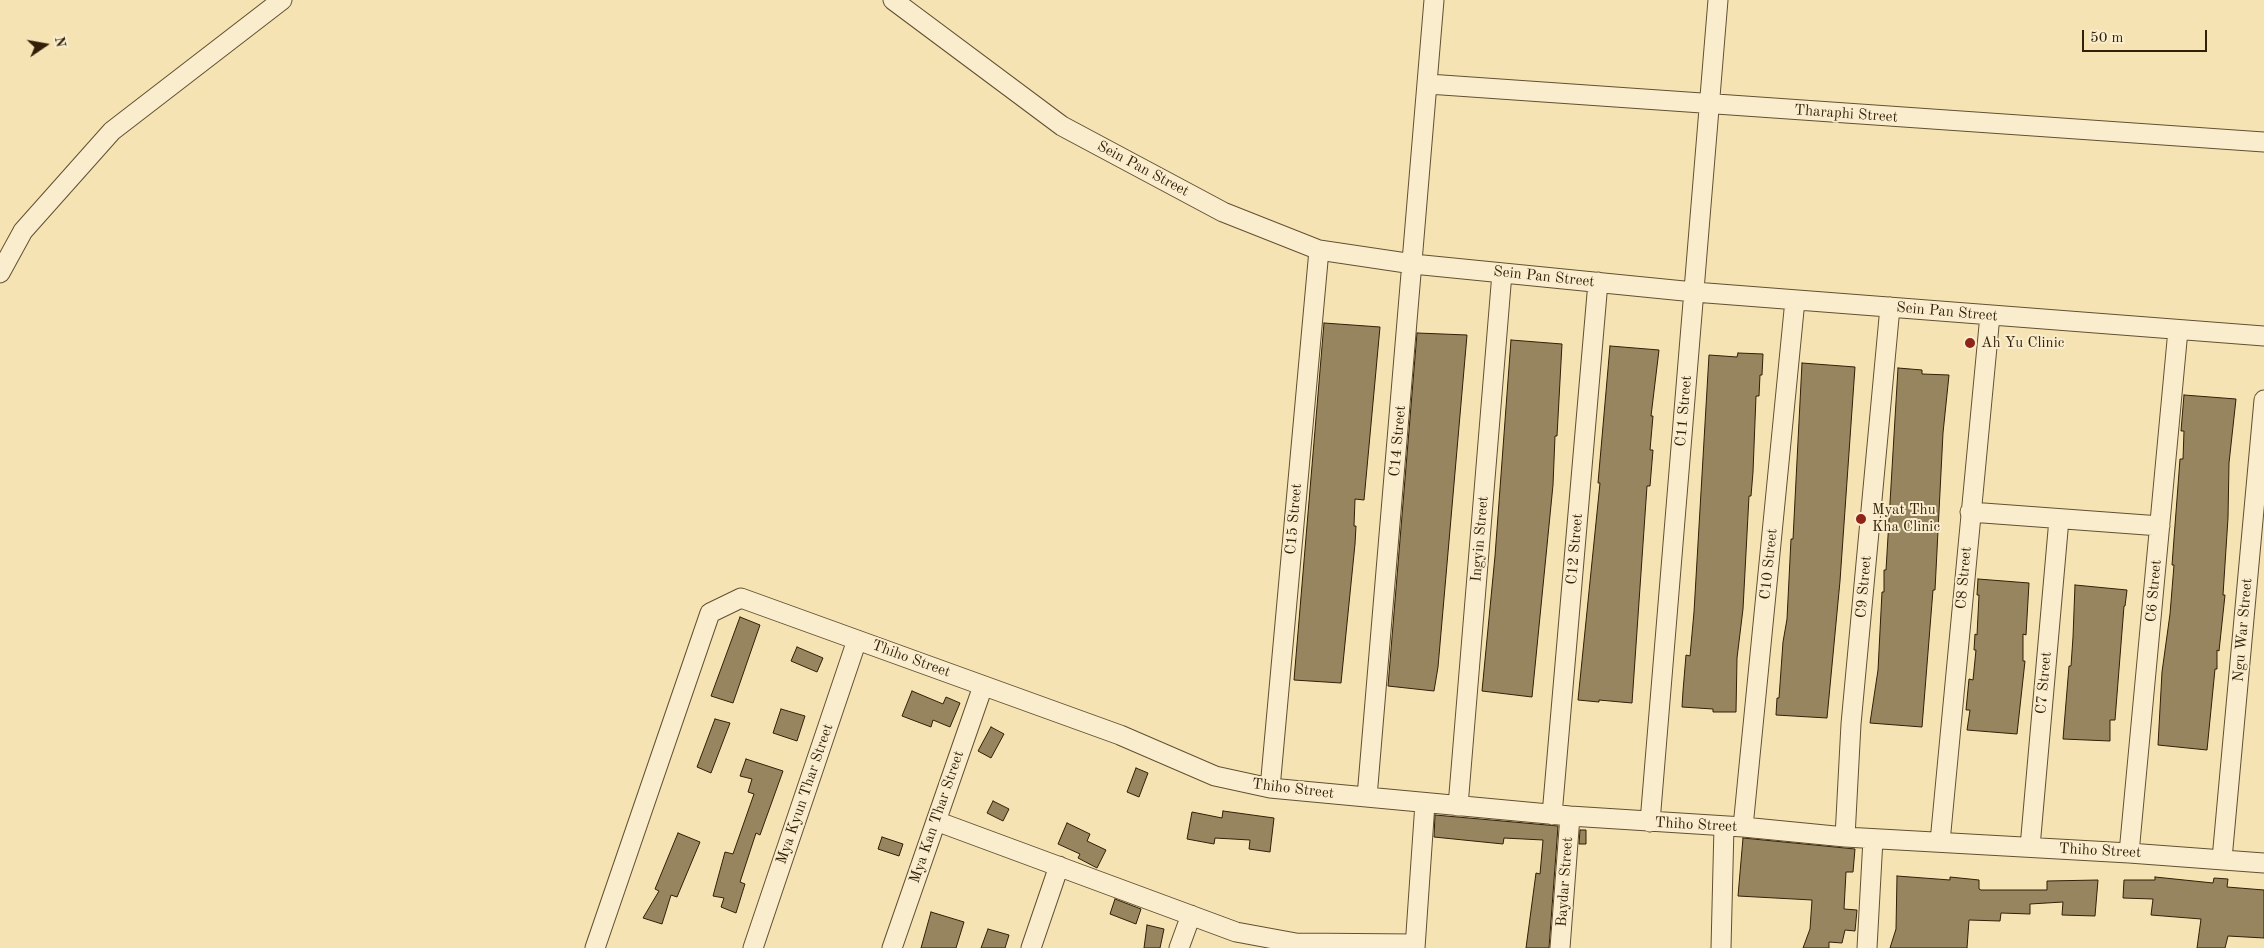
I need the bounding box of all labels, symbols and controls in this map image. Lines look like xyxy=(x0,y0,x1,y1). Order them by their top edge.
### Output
north arrow xyxy=(20,20,70,70)
scale bar xyxy=(2084,20,2209,52)
text: 50 m xyxy=(2090,31,2124,46)
text: N xyxy=(52,35,68,49)
street label: Tharaphi Street xyxy=(1794,101,1898,127)
street label: Sein Pan Street xyxy=(1094,137,1192,201)
street label: Sein Pan Street xyxy=(1493,263,1595,291)
street label: Sein Pan Street xyxy=(1896,299,1998,325)
place label: Ah Yu Clinic xyxy=(1981,334,2064,352)
marker: Ah Yu Clinic xyxy=(1963,336,1977,350)
street label: C11 Street xyxy=(1672,375,1696,447)
street label: C14 Street xyxy=(1386,405,1410,477)
street label: C15 Street xyxy=(1282,483,1306,555)
street label: Ingyin Street xyxy=(1467,495,1493,583)
place label: Myat Thu Kha Clinic xyxy=(1872,501,1940,536)
marker: Myat Thu Kha Clinic xyxy=(1854,512,1868,526)
street label: C12 Street xyxy=(1563,513,1587,585)
street label: C10 Street xyxy=(1756,528,1782,600)
street label: C8 Street xyxy=(1952,546,1976,610)
street label: C9 Street xyxy=(1852,555,1876,619)
street label: C6 Street xyxy=(2142,559,2166,623)
street label: Ngu War Street xyxy=(2229,577,2257,683)
street label: Thiho Street xyxy=(869,636,953,682)
street label: C7 Street xyxy=(2032,651,2056,715)
street label: Mya Kyun Thar Street xyxy=(772,721,838,867)
street label: Mya Kan Thar Street xyxy=(906,748,968,886)
street label: Thiho Street xyxy=(1251,775,1335,803)
street label: Thiho Street xyxy=(1654,814,1738,836)
street label: Baydar Street xyxy=(1553,836,1577,928)
street label: Thiho Street xyxy=(2058,840,2142,862)

